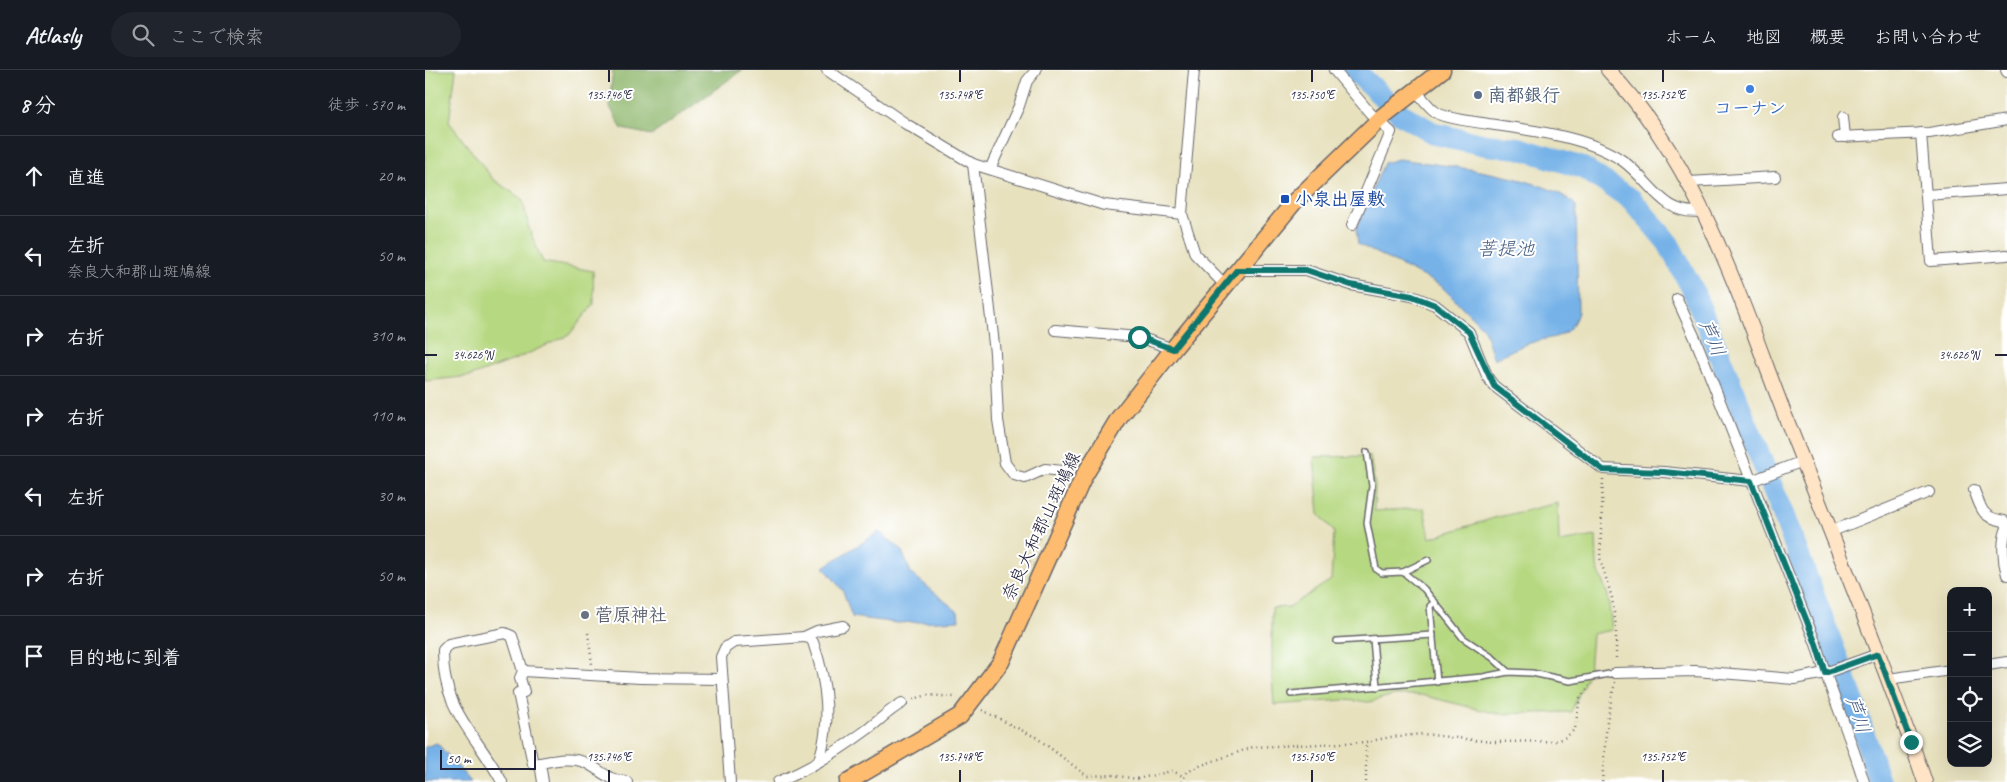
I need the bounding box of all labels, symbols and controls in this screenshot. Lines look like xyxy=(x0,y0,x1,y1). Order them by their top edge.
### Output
search box xyxy=(111,12,461,57)
text: Atlasly xyxy=(25,20,81,50)
icon: search xyxy=(129,21,157,49)
text: ここで検索 xyxy=(169,25,264,49)
text: ホーム xyxy=(1665,26,1718,48)
text: 地図 xyxy=(1746,26,1782,48)
text: 概要 xyxy=(1810,26,1846,48)
text: お問い合わせ xyxy=(1874,26,1982,48)
marker: コーナン xyxy=(1744,83,1756,95)
place label: 南都銀行 xyxy=(1488,84,1560,106)
text: 135.746°E xyxy=(587,87,633,103)
text: 135.748°E xyxy=(938,87,984,103)
text: 135.750°E xyxy=(1290,87,1336,103)
text: 135.752°E xyxy=(1641,87,1687,103)
marker: 南都銀行 xyxy=(1472,89,1484,101)
text: 8 分 xyxy=(20,92,56,118)
text: 徒歩 · 570 m xyxy=(328,95,405,115)
place label: コーナン xyxy=(1714,97,1786,119)
icon: ahead xyxy=(20,162,48,190)
text: 直進 xyxy=(67,166,105,190)
text: 20 m xyxy=(378,166,405,186)
place label: 小泉出屋敷 xyxy=(1295,188,1385,210)
marker: 小泉出屋敷 xyxy=(1279,193,1291,205)
text: 左折 xyxy=(67,234,105,258)
water label: 菩提池 xyxy=(1477,237,1535,261)
icon: left xyxy=(20,242,48,270)
text: 50 m xyxy=(378,246,405,266)
text: 奈良大和郡山斑鳩線 xyxy=(67,262,211,282)
water label: 芦川 xyxy=(1694,316,1730,360)
icon: right xyxy=(20,322,48,350)
text: 右折 xyxy=(67,326,105,350)
text: 310 m xyxy=(371,326,405,346)
route start xyxy=(1128,326,1151,349)
text: 34.626°N xyxy=(453,347,495,363)
text: 34.626°N xyxy=(1939,347,1981,363)
icon: right xyxy=(20,402,48,430)
text: 右折 xyxy=(67,406,105,430)
text: 110 m xyxy=(371,406,405,426)
street label: 奈良大和郡山斑鳩線 xyxy=(997,448,1085,604)
icon: left xyxy=(20,482,48,510)
text: 左折 xyxy=(67,486,105,510)
text: 30 m xyxy=(378,486,405,506)
icon: right xyxy=(20,562,48,590)
text: 右折 xyxy=(67,566,105,590)
text: 50 m xyxy=(378,566,405,586)
map controls xyxy=(1947,587,1992,767)
button: + xyxy=(1947,587,1992,632)
place label: 菅原神社 xyxy=(595,604,667,626)
marker: 菅原神社 xyxy=(579,609,591,621)
button: − xyxy=(1947,632,1992,677)
icon: arrive xyxy=(20,642,48,670)
text: 目的地に到着 xyxy=(67,646,181,670)
button: locate xyxy=(1947,677,1992,722)
water label: 芦川 xyxy=(1841,693,1875,737)
button: layers xyxy=(1947,722,1992,767)
route end xyxy=(1900,731,1923,754)
scale bar xyxy=(440,747,536,770)
text: 135.746°E xyxy=(587,749,633,765)
text: 135.748°E xyxy=(938,749,984,765)
text: 135.750°E xyxy=(1290,749,1336,765)
text: 135.752°E xyxy=(1641,749,1687,765)
text: 50 m xyxy=(447,750,471,767)

